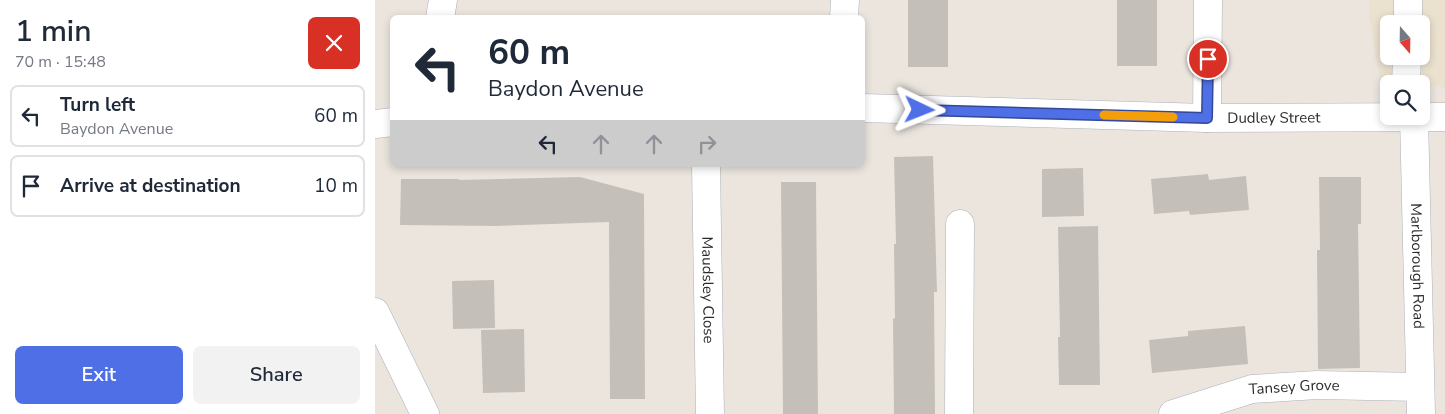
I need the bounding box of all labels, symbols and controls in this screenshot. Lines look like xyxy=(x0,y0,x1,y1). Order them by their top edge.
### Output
text: 1 min xyxy=(15,11,91,52)
north arrow xyxy=(1380,15,1430,65)
map controls xyxy=(1380,15,1430,125)
button: close xyxy=(308,17,360,69)
text: 60 m xyxy=(488,29,570,76)
icon: left xyxy=(405,35,470,100)
pin xyxy=(1187,38,1229,80)
icon: arrive xyxy=(1194,45,1222,73)
text: 70 m · 15:48 xyxy=(15,51,106,73)
text: Baydon Avenue xyxy=(488,74,644,104)
button: search xyxy=(1380,75,1430,125)
position arrow xyxy=(893,83,945,135)
text: Turn left xyxy=(60,92,135,118)
icon: left xyxy=(17,102,45,130)
text: 60 m xyxy=(314,103,358,129)
street label: Dudley Street xyxy=(1227,108,1321,128)
text: Baydon Avenue xyxy=(60,118,173,140)
icon: left xyxy=(534,130,562,158)
icon: ahead xyxy=(587,130,615,158)
icon: ahead xyxy=(640,130,668,158)
icon: right xyxy=(693,130,721,158)
icon: arrive xyxy=(17,172,45,200)
text: Arrive at destination xyxy=(60,173,241,199)
text: 10 m xyxy=(314,173,358,199)
street label: Marlborough Road xyxy=(1406,203,1429,329)
street label: Maudsley Close xyxy=(697,236,719,344)
button: Exit xyxy=(15,346,183,404)
button: Share xyxy=(193,346,360,404)
street label: Tansey Grove xyxy=(1248,375,1340,399)

